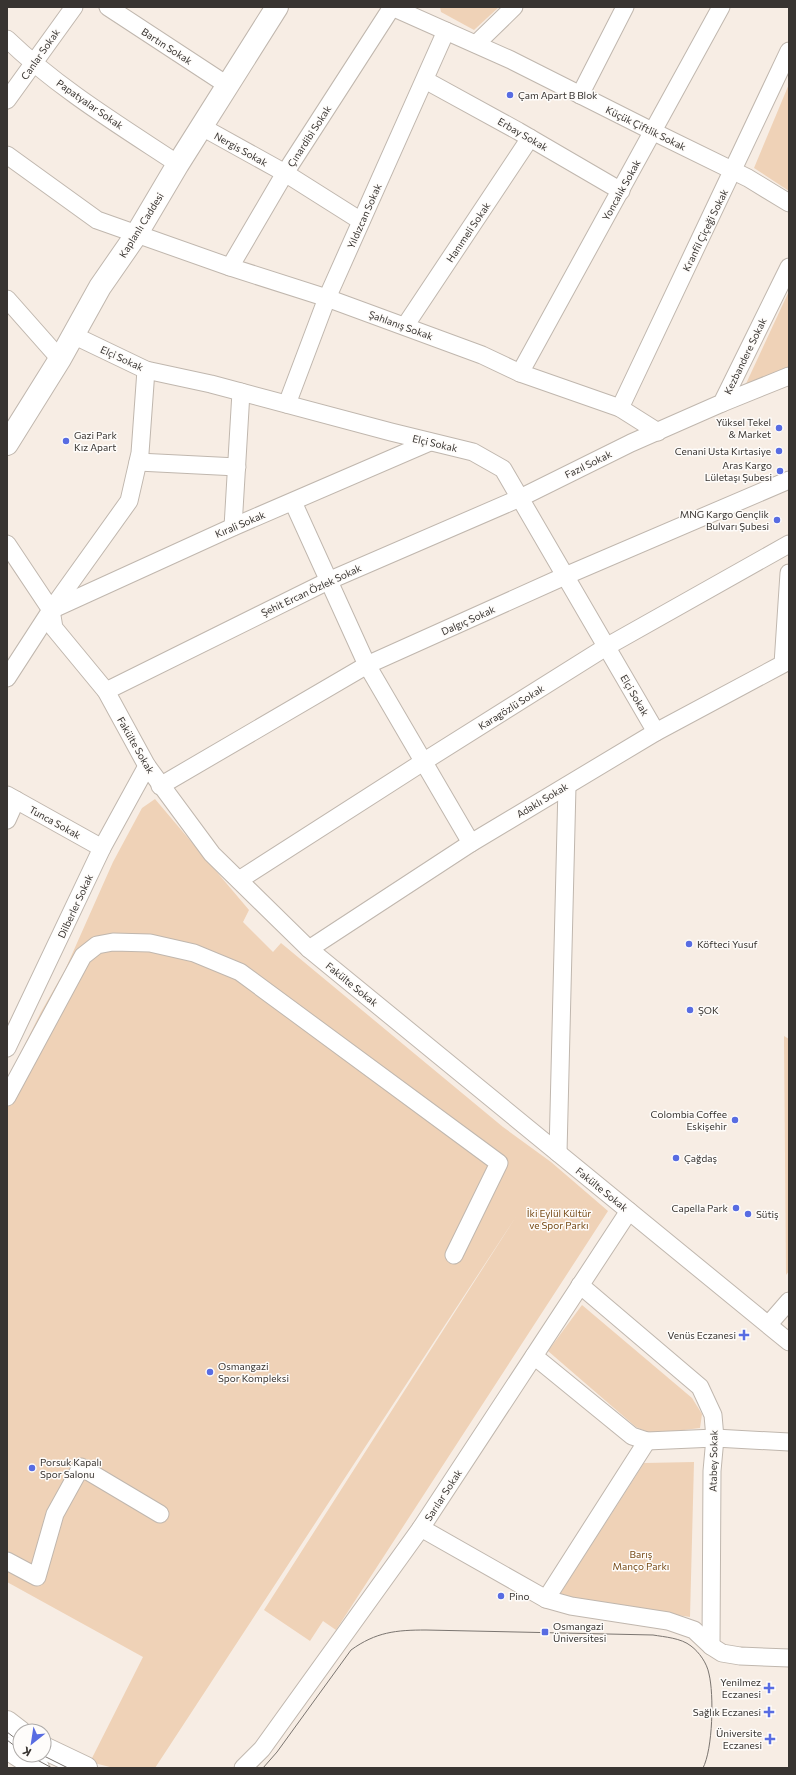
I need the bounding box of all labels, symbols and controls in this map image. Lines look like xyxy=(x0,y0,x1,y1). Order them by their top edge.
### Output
street label: Bartın Sokak xyxy=(139,25,195,67)
street label: Canlar Sokak xyxy=(18,26,62,82)
street label: Papatyalar Sokak xyxy=(54,77,126,132)
place label: Çam Apart B Blok xyxy=(518,89,598,101)
marker: Çam Apart B Blok xyxy=(505,90,515,100)
street label: Çınardibi Sokak xyxy=(285,103,334,169)
street label: Küçük Çiftlik Sokak xyxy=(604,103,689,153)
street label: Erbay Sokak xyxy=(496,115,551,153)
street label: Nergis Sokak xyxy=(212,129,270,169)
street label: Yoncalık Sokak xyxy=(599,157,643,223)
street label: Yıldızcan Sokak xyxy=(344,181,384,250)
street label: Kranfil Çiçeği Sokak xyxy=(680,186,730,273)
street label: Kaplanlı Caddesi xyxy=(116,190,166,260)
street label: Hanımeli Sokak xyxy=(443,199,493,264)
street label: Şahlanış Sokak xyxy=(367,308,435,342)
street label: Kezbandere Sokak xyxy=(721,315,769,396)
street label: Elçi Sokak xyxy=(99,343,146,373)
place label: Yüksel Tekel & Market xyxy=(716,416,771,440)
marker: Yüksel Tekel & Market xyxy=(774,423,784,433)
place label: Gazi Park Kız Apart xyxy=(74,429,118,453)
street label: Elçi Sokak xyxy=(411,432,459,454)
marker: Gazi Park Kız Apart xyxy=(61,436,71,446)
place label: Cenani Usta Kırtasiye xyxy=(675,445,771,457)
marker: Cenani Usta Kırtasiye xyxy=(774,446,784,456)
street label: Fazıl Sokak xyxy=(563,447,614,480)
place label: Aras Kargo Lületaşı Şubesi xyxy=(705,459,772,483)
marker: Aras Kargo Lületaşı Şubesi xyxy=(775,466,785,476)
street label: Kırali Sokak xyxy=(213,508,267,540)
place label: MNG Kargo Gençlik Bulvarı Şubesi xyxy=(680,508,770,532)
marker: MNG Kargo Gençlik Bulvarı Şubesi xyxy=(772,515,782,525)
street label: Şehit Ercan Özlek Sokak xyxy=(259,561,364,619)
street label: Dalgıç Sokak xyxy=(439,603,497,637)
street label: Elçi Sokak xyxy=(618,672,652,718)
street label: Karagözlü Sokak xyxy=(476,682,547,732)
street label: Fakülte Sokak xyxy=(115,715,157,776)
street label: Adaklı Sokak xyxy=(514,780,570,820)
street label: Tunca Sokak xyxy=(27,803,83,841)
street label: Dilberler Sokak xyxy=(55,872,95,940)
place label: Köfteci Yusuf xyxy=(697,938,758,950)
marker: Köfteci Yusuf xyxy=(684,939,694,949)
street label: Fakülte Sokak xyxy=(324,959,381,1009)
place label: ŞOK xyxy=(698,1004,719,1016)
marker: ŞOK xyxy=(685,1005,695,1015)
place label: Colombia Coffee Eskişehir xyxy=(651,1108,727,1132)
marker: Colombia Coffee Eskişehir xyxy=(730,1115,740,1125)
place label: Çağdaş xyxy=(684,1152,717,1164)
marker: Çağdaş xyxy=(671,1153,681,1163)
street label: Fakülte Sokak xyxy=(574,1164,631,1214)
place label: Capella Park xyxy=(672,1202,729,1214)
marker: Capella Park xyxy=(731,1203,741,1213)
park label: İki Eylül Kültür ve Spor Parkı xyxy=(527,1207,591,1231)
place label: Sütiş xyxy=(756,1208,779,1220)
marker: Sütiş xyxy=(743,1209,753,1219)
place label: Venüs Eczanesi xyxy=(668,1329,736,1341)
marker: Venüs Eczanesi xyxy=(739,1330,749,1340)
place label: Osmangazi Spor Kompleksi xyxy=(218,1360,289,1384)
marker: Osmangazi Spor Kompleksi xyxy=(205,1367,215,1377)
street label: Atabey Sokak xyxy=(706,1429,720,1492)
place label: Porsuk Kapalı Spor Salonu xyxy=(40,1456,102,1480)
marker: Porsuk Kapalı Spor Salonu xyxy=(27,1463,37,1473)
street label: Sarılar Sokak xyxy=(422,1466,464,1523)
park label: Barış Manço Parkı xyxy=(613,1548,669,1572)
place label: Pino xyxy=(509,1590,530,1602)
marker: Pino xyxy=(496,1591,506,1601)
place label: Osmangazi Üniversitesi xyxy=(553,1620,606,1644)
marker: Osmangazi Üniversitesi xyxy=(540,1627,550,1637)
place label: Yenilmez Eczanesi xyxy=(720,1676,761,1700)
marker: Yenilmez Eczanesi xyxy=(764,1683,774,1693)
place label: Sağlık Eczanesi xyxy=(693,1706,761,1718)
marker: Sağlık Eczanesi xyxy=(764,1707,774,1717)
north arrow xyxy=(12,1723,52,1763)
place label: Üniversite Eczanesi xyxy=(716,1727,762,1751)
marker: Üniversite Eczanesi xyxy=(765,1734,775,1744)
text: K xyxy=(20,1744,33,1760)

